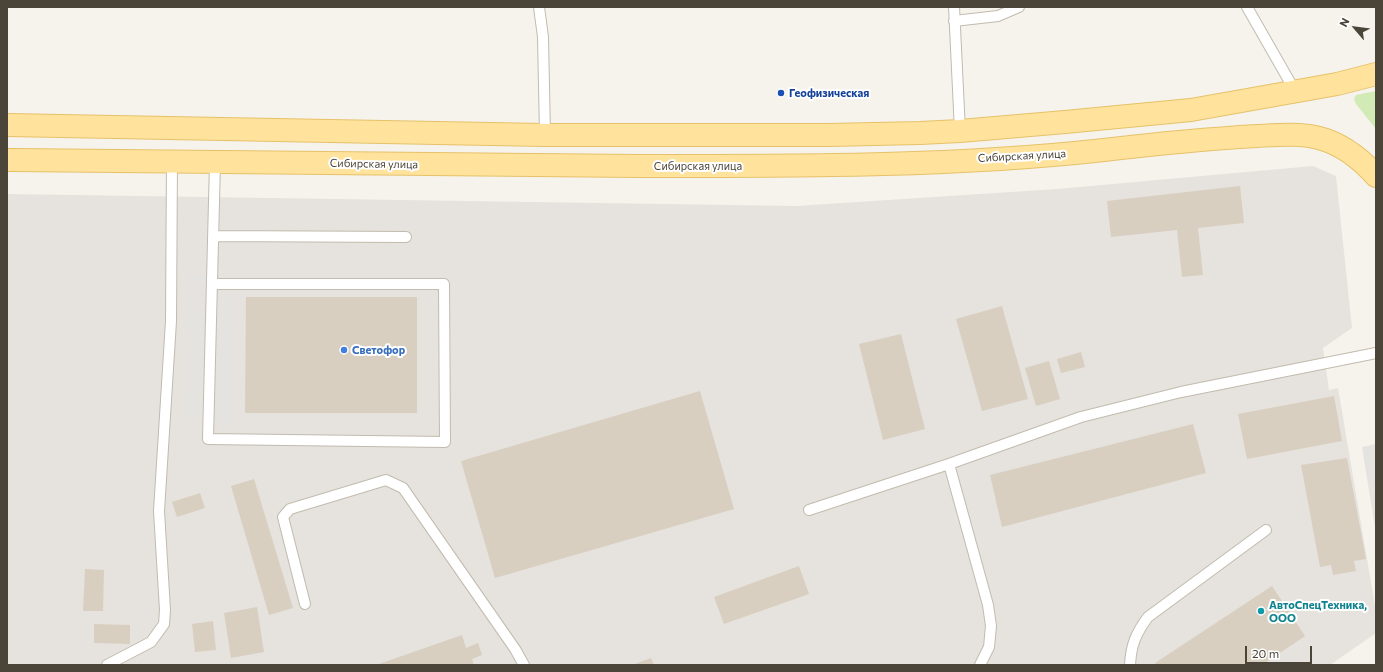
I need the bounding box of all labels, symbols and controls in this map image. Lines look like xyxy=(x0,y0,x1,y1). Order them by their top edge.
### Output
north arrow xyxy=(1335,8,1375,48)
text: N xyxy=(1336,15,1352,29)
place label: Геофизическая xyxy=(789,86,869,100)
marker: Геофизическая xyxy=(776,88,786,98)
street label: Сибирская улица xyxy=(978,147,1066,165)
street label: Сибирская улица xyxy=(330,157,418,171)
street label: Сибирская улица xyxy=(654,159,742,173)
place label: Светофор xyxy=(352,343,405,357)
marker: Светофор xyxy=(339,345,349,355)
place label: АвтоСпецТехника, ООО xyxy=(1269,598,1367,624)
marker: АвтоСпецТехника, ООО xyxy=(1256,606,1266,616)
scale bar xyxy=(1247,638,1314,664)
text: 20 m xyxy=(1252,646,1279,660)

